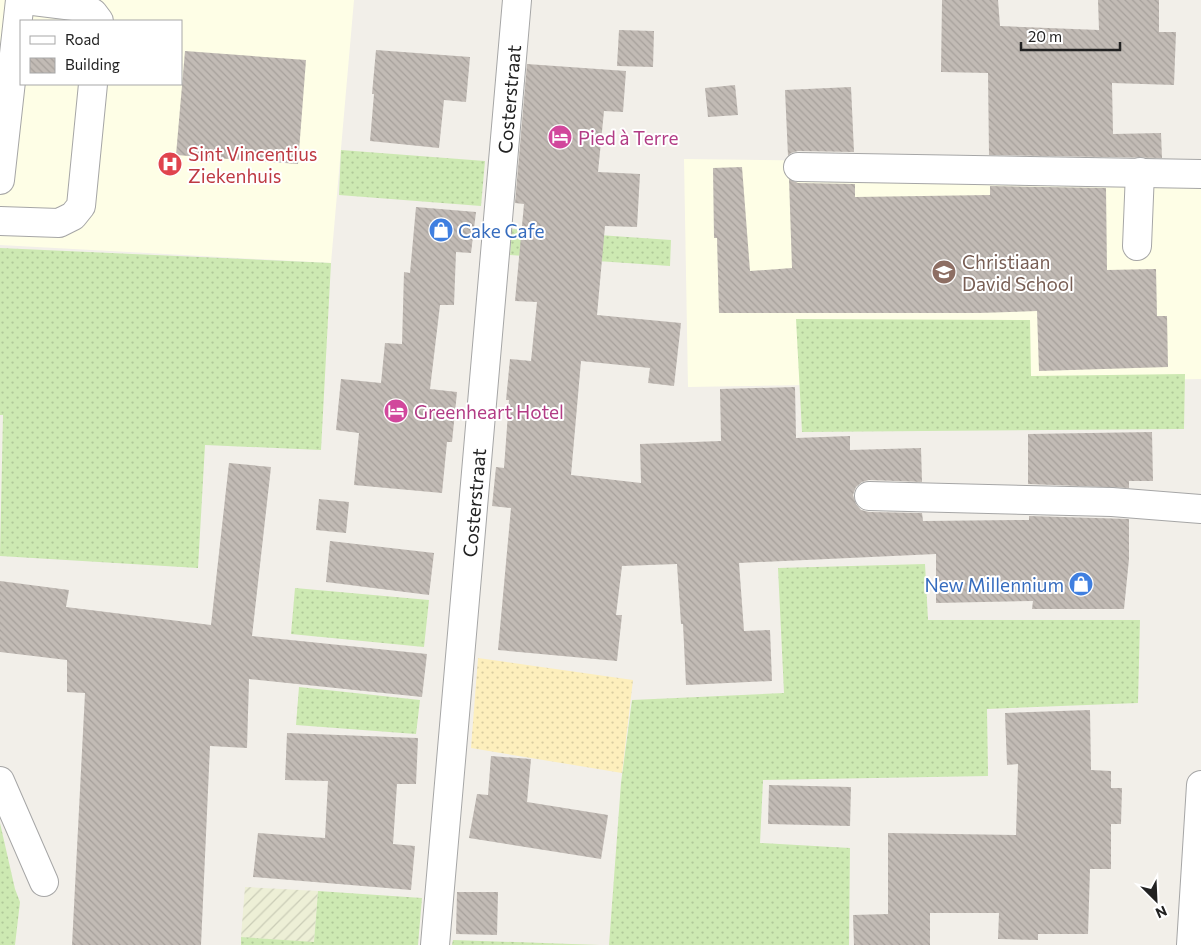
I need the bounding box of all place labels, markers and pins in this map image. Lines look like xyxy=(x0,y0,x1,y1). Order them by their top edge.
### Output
hotel icon: Pied à Terre xyxy=(547,124,573,150)
place label: Pied à Terre xyxy=(578,126,679,149)
place label: Sint Vincentius Ziekenhuis xyxy=(188,142,317,187)
hospital icon: Sint Vincentius Ziekenhuis xyxy=(157,151,183,177)
shop icon: Cake Cafe xyxy=(428,217,454,243)
place label: Cake Cafe xyxy=(458,219,545,242)
place label: Christiaan David School xyxy=(962,250,1074,295)
school or university icon: Christiaan David School xyxy=(931,259,957,285)
hotel icon: Greenheart Hotel xyxy=(383,398,409,424)
place label: Greenheart Hotel xyxy=(414,400,564,423)
shop icon: New Millennium xyxy=(1068,571,1094,597)
place label: New Millennium xyxy=(924,573,1064,596)

